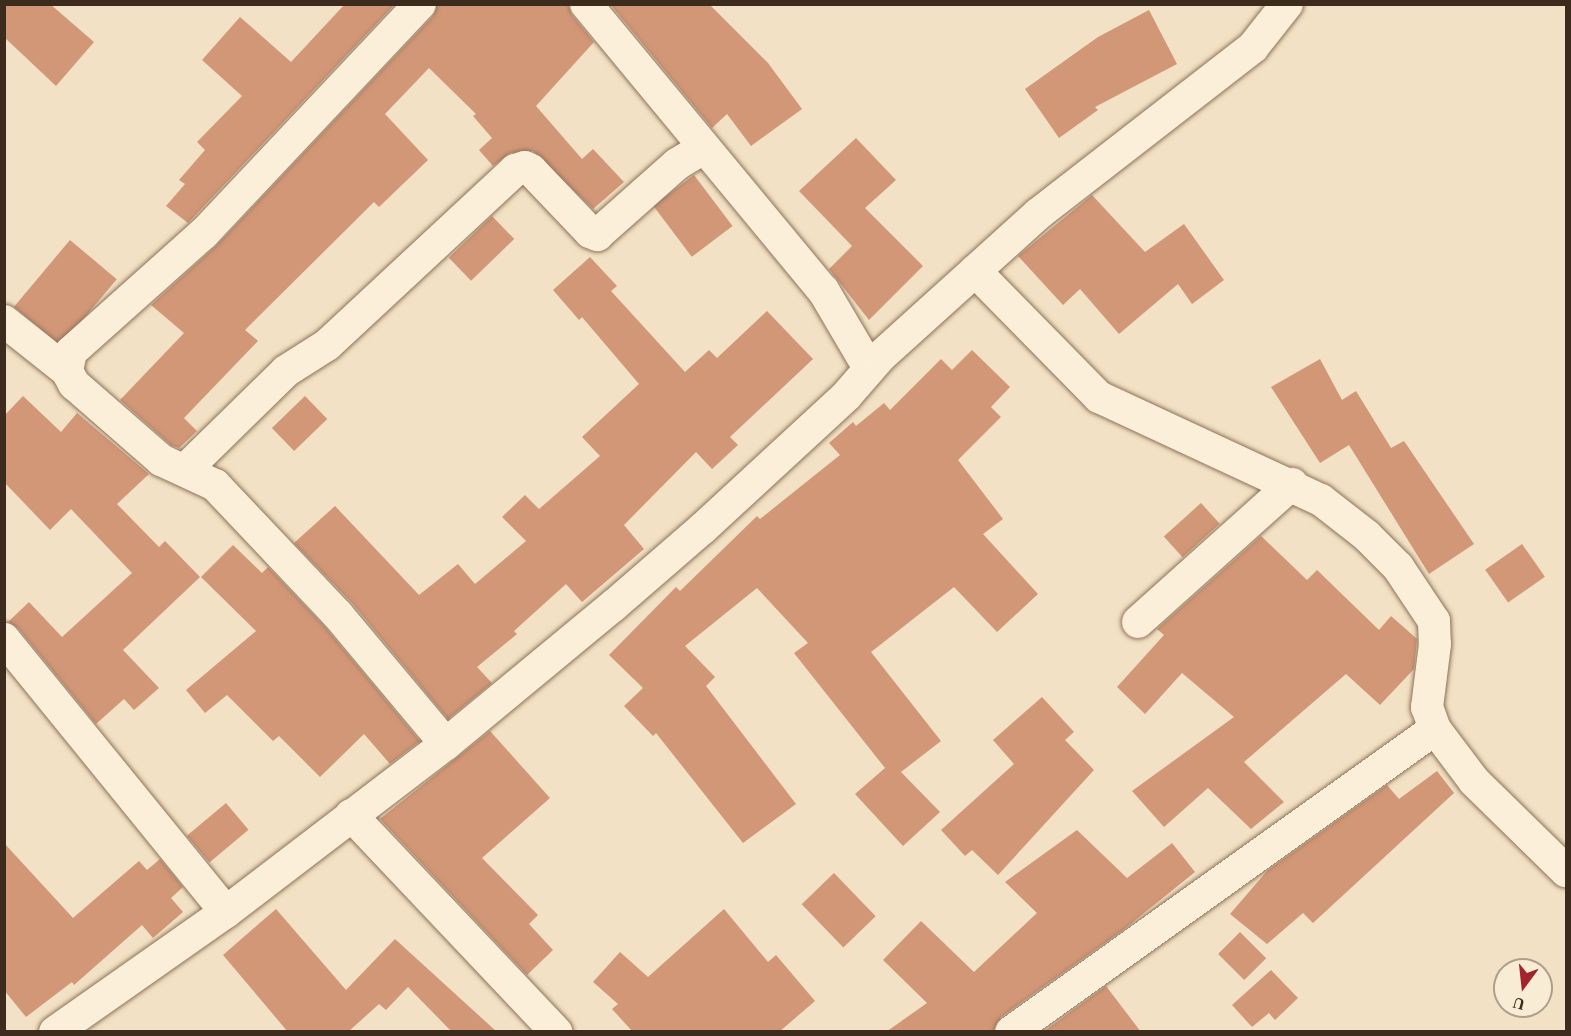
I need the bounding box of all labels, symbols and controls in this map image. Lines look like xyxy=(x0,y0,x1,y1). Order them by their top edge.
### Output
north arrow xyxy=(1493,958,1553,1018)
text: U xyxy=(1511,994,1527,1014)

